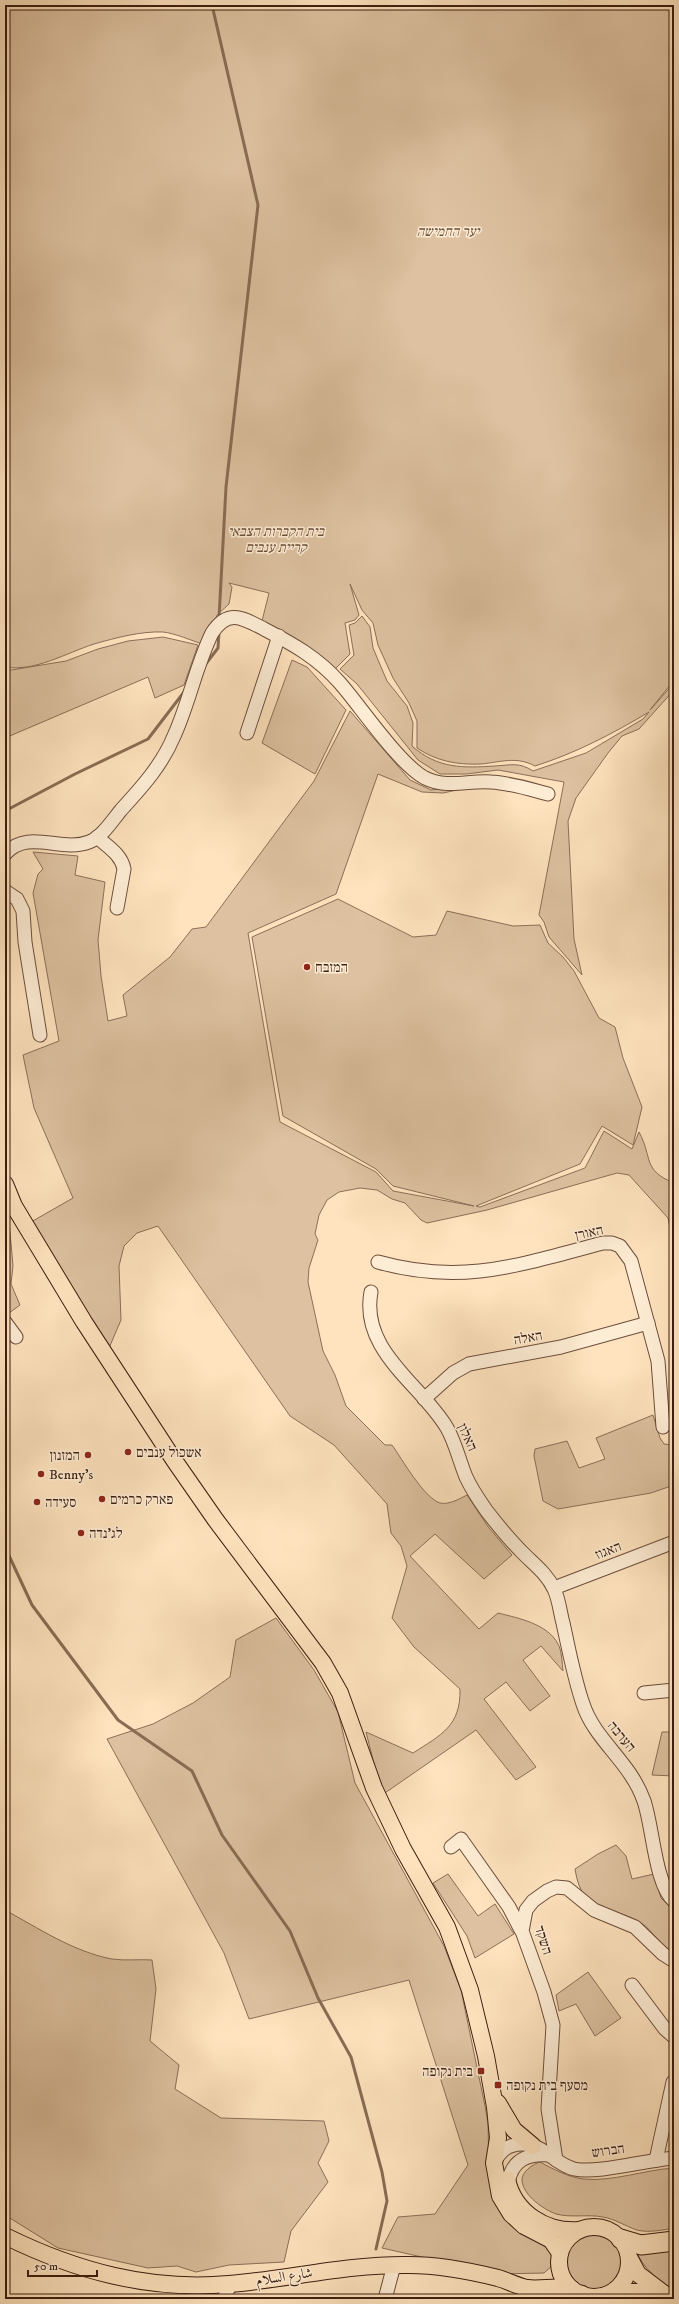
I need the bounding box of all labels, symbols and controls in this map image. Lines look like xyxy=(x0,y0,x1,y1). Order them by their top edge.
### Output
park label: יער החמישה xyxy=(417,223,481,241)
park label: בית הקברות הצבאי קריית ענבים xyxy=(228,523,325,557)
place label: המזבח xyxy=(315,959,348,977)
marker: המזבח xyxy=(302,962,312,972)
street label: האורן xyxy=(573,1221,605,1245)
street label: האלה xyxy=(512,1327,544,1349)
street label: האלון xyxy=(453,1421,481,1454)
place label: אשכול ענבים xyxy=(136,1444,202,1462)
place label: המזנון xyxy=(50,1447,80,1465)
marker: אשכול ענבים xyxy=(123,1447,133,1457)
marker: המזנון xyxy=(83,1450,93,1460)
place label: Benny's xyxy=(49,1466,93,1484)
marker: Benny's xyxy=(36,1469,46,1479)
place label: פארק כרמים xyxy=(110,1491,173,1509)
place label: סעידה xyxy=(45,1494,76,1512)
marker: פארק כרמים xyxy=(97,1494,107,1504)
marker: סעידה xyxy=(32,1497,42,1507)
place label: לג'נדה xyxy=(89,1525,123,1543)
marker: לג'נדה xyxy=(76,1528,86,1538)
street label: האגוז xyxy=(593,1538,624,1564)
street label: הערבה xyxy=(603,1717,639,1756)
street label: השקד xyxy=(530,1924,556,1957)
place label: בית נקופה xyxy=(422,2063,473,2081)
marker: בית נקופה xyxy=(476,2066,486,2076)
place label: מסעף בית נקופה xyxy=(506,2077,588,2095)
marker: מסעף בית נקופה xyxy=(493,2080,503,2090)
street label: הברוש xyxy=(590,2140,626,2162)
scale bar xyxy=(28,2252,97,2278)
text: 50 m xyxy=(34,2259,58,2274)
street label: شارع السلام xyxy=(255,2264,314,2293)

